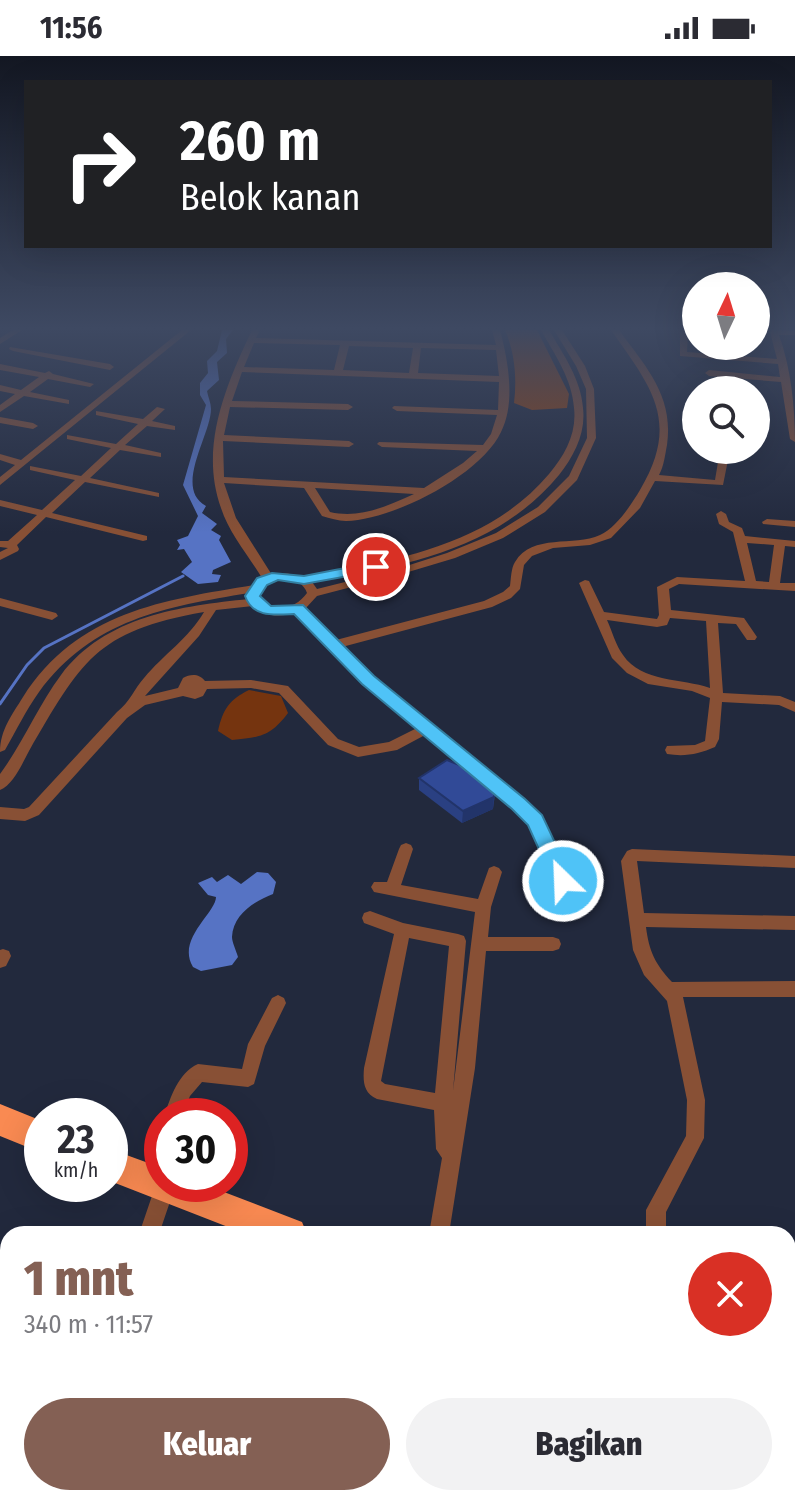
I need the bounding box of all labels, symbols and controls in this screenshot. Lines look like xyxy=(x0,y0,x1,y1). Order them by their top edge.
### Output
text: 11:56 xyxy=(40,10,102,46)
text: 260 m xyxy=(180,108,320,175)
icon: right xyxy=(48,112,152,216)
text: Belok kanan xyxy=(180,176,360,220)
north arrow xyxy=(682,272,770,360)
map controls xyxy=(682,272,770,464)
button: search xyxy=(682,376,770,464)
pin xyxy=(342,533,410,601)
icon: arrive xyxy=(354,545,398,589)
position arrow xyxy=(521,839,605,923)
speed limit sign: 30 xyxy=(144,1098,248,1202)
text: 23 xyxy=(57,1116,95,1164)
text: km/h xyxy=(54,1158,98,1182)
text: 1 mnt xyxy=(24,1250,133,1308)
button: close xyxy=(688,1252,772,1336)
text: 340 m · 11:57 xyxy=(24,1309,153,1340)
button: Keluar xyxy=(24,1398,390,1490)
button: Bagikan xyxy=(406,1398,772,1490)

